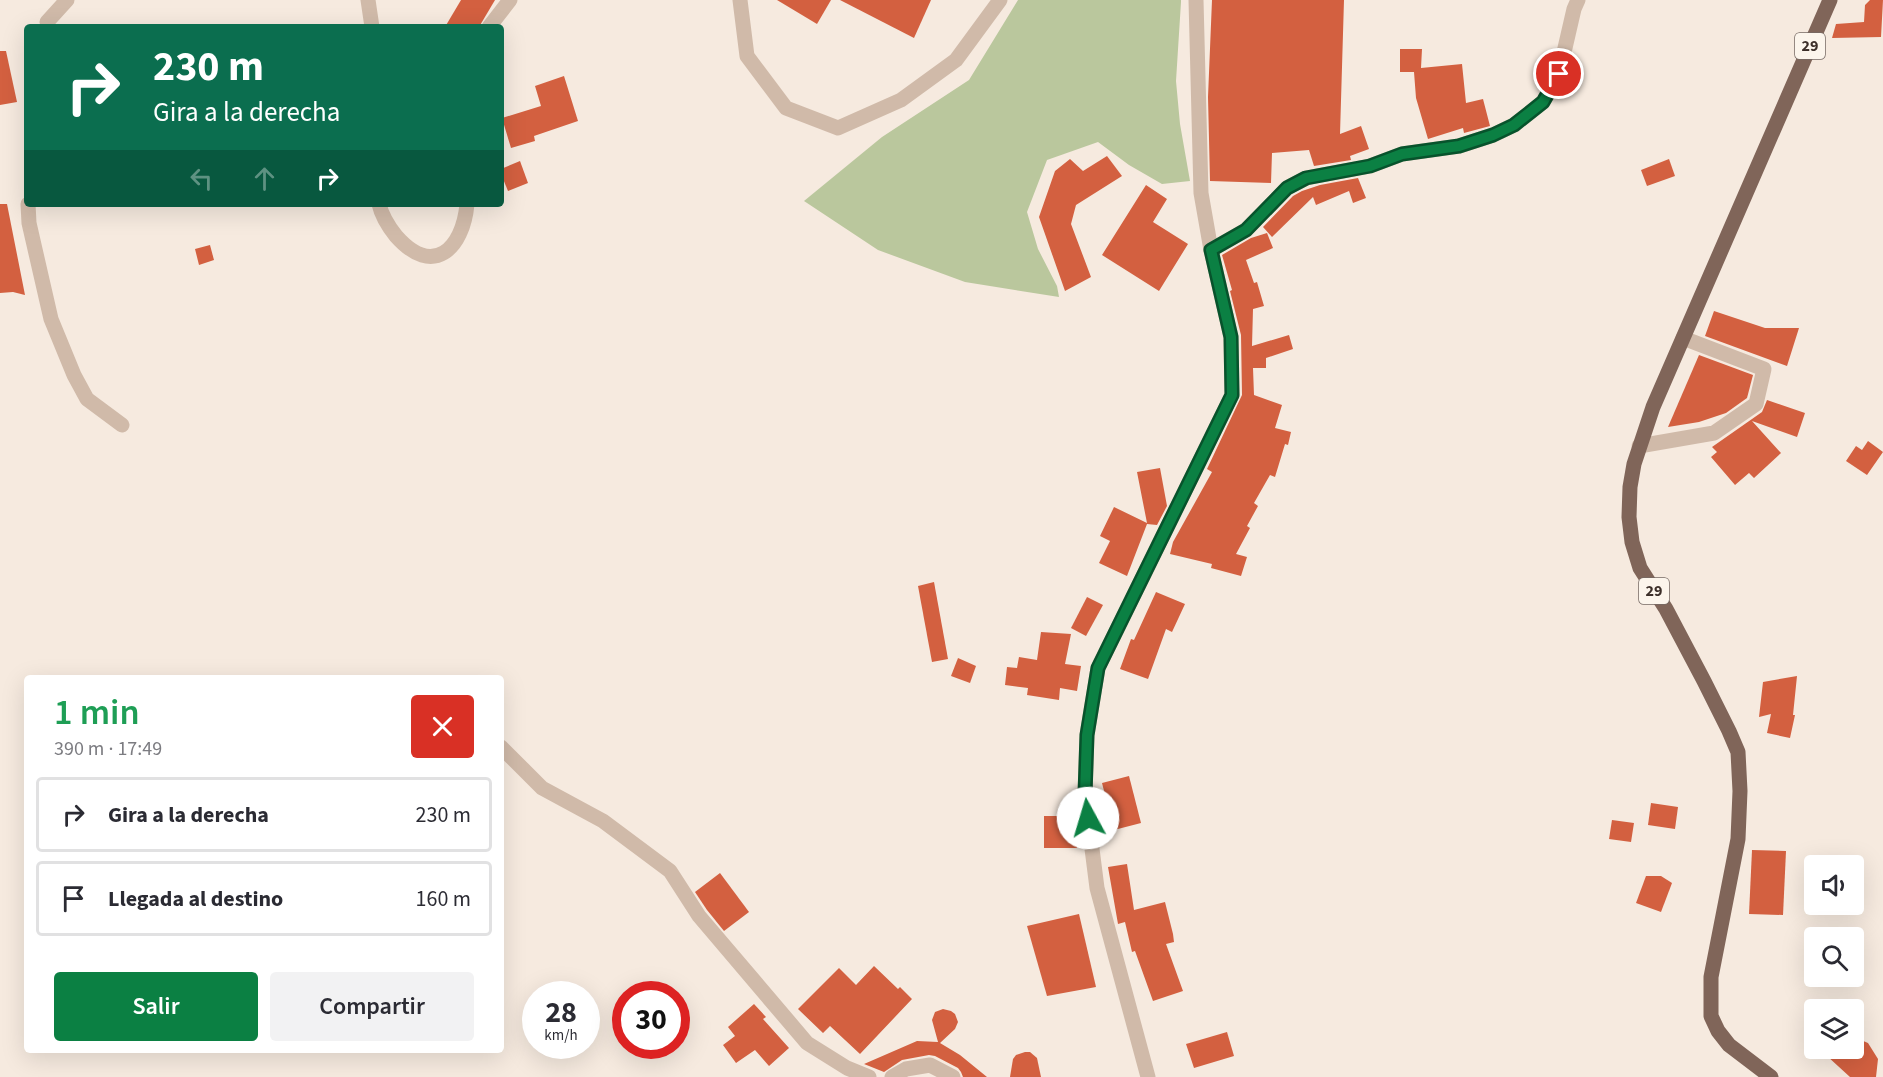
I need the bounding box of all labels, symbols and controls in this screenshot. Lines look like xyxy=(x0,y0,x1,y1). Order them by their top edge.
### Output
road number: 29 xyxy=(1795,33,1825,59)
text: 230 m xyxy=(153,37,264,97)
icon: right xyxy=(54,48,132,126)
pin xyxy=(1533,48,1584,99)
icon: arrive xyxy=(1542,57,1575,90)
text: Gira a la derecha xyxy=(153,93,340,132)
icon: left xyxy=(185,162,218,195)
icon: ahead xyxy=(248,162,281,195)
icon: right xyxy=(311,162,344,195)
road number: 29 xyxy=(1639,578,1669,604)
text: 1 min xyxy=(54,687,140,738)
button: close xyxy=(411,695,474,758)
text: 390 m · 17:49 xyxy=(54,735,162,763)
position arrow xyxy=(1056,786,1120,850)
icon: right xyxy=(57,798,90,831)
text: Gira a la derecha xyxy=(108,799,269,831)
text: 230 m xyxy=(416,799,471,831)
map controls xyxy=(1804,855,1864,1059)
button: sound xyxy=(1804,855,1864,915)
icon: arrive xyxy=(57,882,90,915)
text: Llegada al destino xyxy=(108,883,283,915)
text: 160 m xyxy=(416,883,471,915)
button: search xyxy=(1804,927,1864,987)
button: Salir xyxy=(54,972,258,1041)
button: Compartir xyxy=(270,972,474,1041)
speed limit sign: 30 xyxy=(612,981,690,1059)
text: 28 xyxy=(545,991,577,1034)
button: layers xyxy=(1804,999,1864,1059)
text: km/h xyxy=(544,1025,578,1046)

